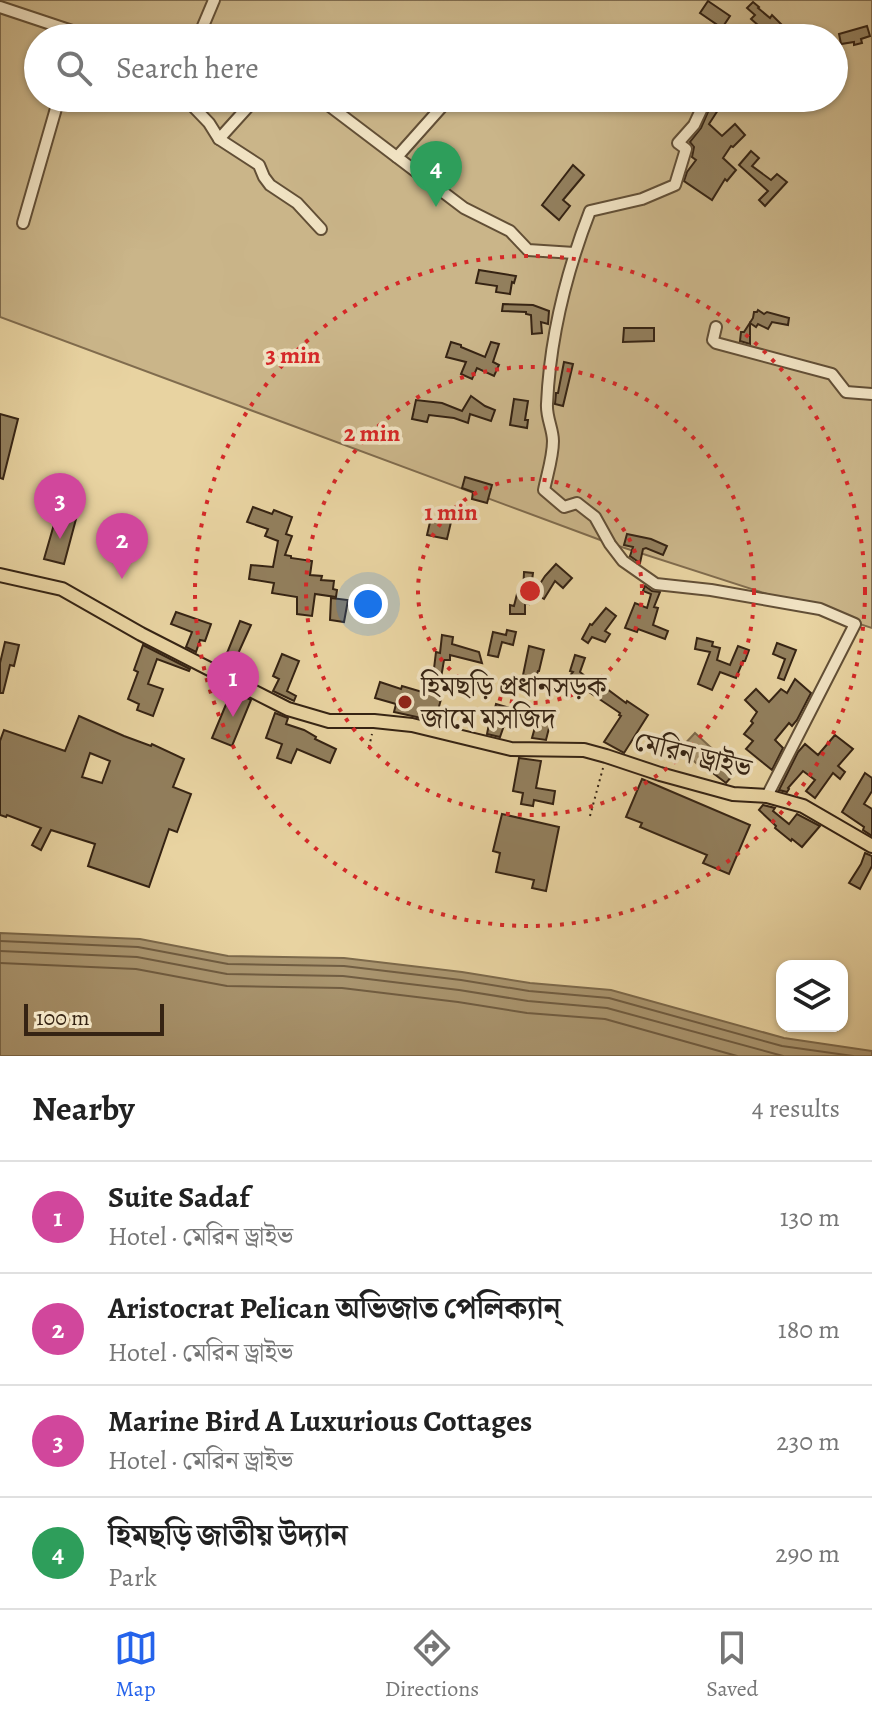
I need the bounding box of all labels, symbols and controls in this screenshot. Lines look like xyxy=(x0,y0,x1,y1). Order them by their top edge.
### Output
search box xyxy=(24,24,848,112)
icon: search xyxy=(52,46,96,90)
text: Search here xyxy=(116,48,259,88)
pin: 4 xyxy=(410,141,462,207)
text: 3 min xyxy=(265,339,321,371)
text: 2 min xyxy=(344,417,401,449)
pin: 3 xyxy=(34,473,86,539)
text: 1 min xyxy=(424,496,478,528)
pin: 2 xyxy=(96,513,148,579)
centre of rings xyxy=(516,577,544,605)
your location xyxy=(348,584,388,624)
pin: 1 xyxy=(207,651,259,717)
place label: হিমছড়ি প্রধানসড়ক জামে মসজিদ xyxy=(420,668,608,738)
marker: হিমছড়ি প্রধানসড়ক জামে মসজিদ xyxy=(396,693,414,711)
street label: মেরিন ড্রাইভ xyxy=(630,722,757,788)
map controls xyxy=(776,960,848,1032)
button: layers xyxy=(776,960,848,1032)
scale bar xyxy=(24,1000,164,1036)
text: 100 m xyxy=(36,1003,90,1033)
text: Nearby xyxy=(32,1085,135,1132)
text: 4 results xyxy=(752,1091,840,1126)
text: Suite Sadaf xyxy=(108,1177,249,1217)
text: 1 xyxy=(53,1200,63,1235)
text: 130 m xyxy=(780,1200,840,1235)
text: Hotel · মেরিন ড্রাইভ xyxy=(108,1219,293,1254)
text: Aristocrat Pelican অভিজাত পেলিক্যান্ xyxy=(108,1288,561,1328)
text: 2 xyxy=(52,1312,64,1347)
text: 180 m xyxy=(778,1312,840,1347)
text: Hotel · মেরিন ড্রাইভ xyxy=(108,1335,293,1370)
text: Marine Bird A Luxurious Cottages xyxy=(108,1401,532,1441)
text: 3 xyxy=(52,1424,64,1459)
text: 230 m xyxy=(776,1424,840,1459)
text: Hotel · মেরিন ড্রাইভ xyxy=(108,1443,293,1478)
text: হিমছড়ি জাতীয় উদ্যান xyxy=(108,1515,348,1555)
text: 4 xyxy=(52,1536,64,1571)
text: 290 m xyxy=(775,1536,840,1571)
text: Park xyxy=(108,1560,157,1595)
tab: Map xyxy=(114,1626,158,1704)
tab: Directions xyxy=(385,1626,479,1704)
tab: Saved xyxy=(706,1626,758,1704)

